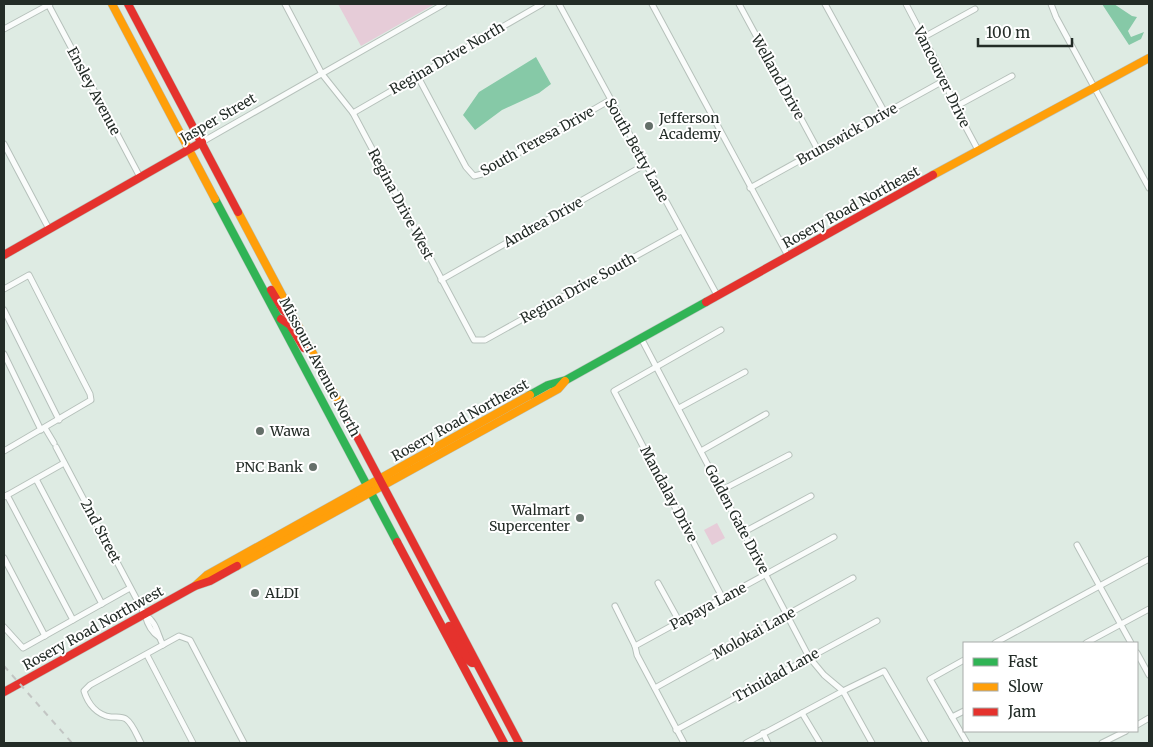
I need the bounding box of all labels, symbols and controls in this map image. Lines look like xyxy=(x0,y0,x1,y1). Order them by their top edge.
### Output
scale bar xyxy=(978,15,1072,47)
street label: Regina Drive North xyxy=(386,18,508,98)
street label: Vancouver Drive xyxy=(909,23,974,130)
text: 100 m xyxy=(986,23,1030,42)
street label: Welland Drive xyxy=(747,31,809,123)
street label: Ensley Avenue xyxy=(63,44,125,138)
street label: Jasper Street xyxy=(176,89,260,148)
street label: South Betty Lane xyxy=(601,95,673,205)
street label: Brunswick Drive xyxy=(794,99,900,169)
street label: South Teresa Drive xyxy=(477,102,597,180)
place label: Jefferson Academy xyxy=(658,109,722,143)
marker: Jefferson Academy xyxy=(643,120,655,132)
street label: Regina Drive West xyxy=(364,145,438,263)
street label: Rosery Road Northeast xyxy=(779,161,923,252)
street label: Andrea Drive xyxy=(499,193,586,252)
street label: Regina Drive South xyxy=(517,249,639,327)
street label: Missouri Avenue North xyxy=(276,294,364,440)
street label: Rosery Road Northeast xyxy=(388,374,532,465)
place label: Wawa xyxy=(269,422,311,440)
marker: Wawa xyxy=(254,425,266,437)
street label: Mandalay Drive xyxy=(636,443,702,545)
place label: PNC Bank xyxy=(235,458,303,476)
marker: PNC Bank xyxy=(307,461,319,473)
street label: Golden Gate Drive xyxy=(701,461,773,577)
street label: 2nd Street xyxy=(77,496,125,566)
place label: Walmart Supercenter xyxy=(489,501,571,535)
marker: Walmart Supercenter xyxy=(574,512,586,524)
street label: Papaya Lane xyxy=(667,578,749,634)
street label: Rosery Road Northwest xyxy=(19,581,167,674)
place label: ALDI xyxy=(264,584,299,602)
marker: ALDI xyxy=(249,587,261,599)
street label: Molokai Lane xyxy=(710,603,798,663)
legend xyxy=(963,642,1138,732)
street label: Trinidad Lane xyxy=(730,644,822,706)
text: Fast xyxy=(1008,652,1038,671)
text: Slow xyxy=(1008,677,1043,696)
text: Jam xyxy=(1007,702,1036,721)

